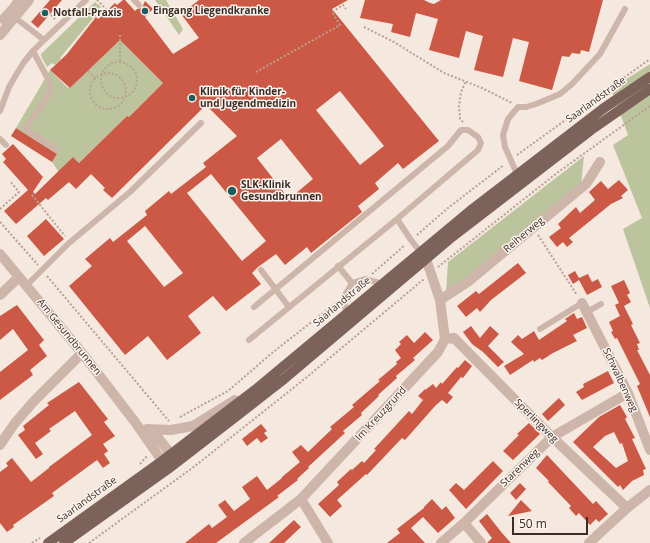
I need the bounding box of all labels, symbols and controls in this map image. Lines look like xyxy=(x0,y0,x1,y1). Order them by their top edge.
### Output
place label: Eingang Liegendkranke xyxy=(153,5,269,17)
marker: Eingang Liegendkranke xyxy=(140,6,150,16)
place label: Notfall-Praxis xyxy=(53,7,122,19)
marker: Notfall-Praxis xyxy=(40,8,50,18)
street label: Saarlandstraße xyxy=(564,74,628,126)
place label: Klinik für Kinder- und Jugendmedizin xyxy=(200,86,296,110)
marker: Klinik für Kinder- und Jugendmedizin xyxy=(187,93,197,103)
place label: SLK-Klinik Gesundbrunnen xyxy=(241,179,322,202)
marker: SLK-Klinik Gesundbrunnen xyxy=(226,185,238,197)
street label: Reiherweg xyxy=(501,215,547,255)
street label: Saarlandstraße xyxy=(311,275,373,329)
street label: Am Gesundbrunnen xyxy=(35,296,103,378)
street label: Schwalbenweg xyxy=(600,346,640,414)
street label: Im Kreuzgrund xyxy=(353,385,409,443)
street label: Sperlingweg xyxy=(512,397,560,445)
street label: Starenweg xyxy=(498,447,542,489)
street label: Saarlandstraße xyxy=(55,474,119,526)
scale bar xyxy=(514,509,590,535)
text: 50 m xyxy=(519,515,547,532)

